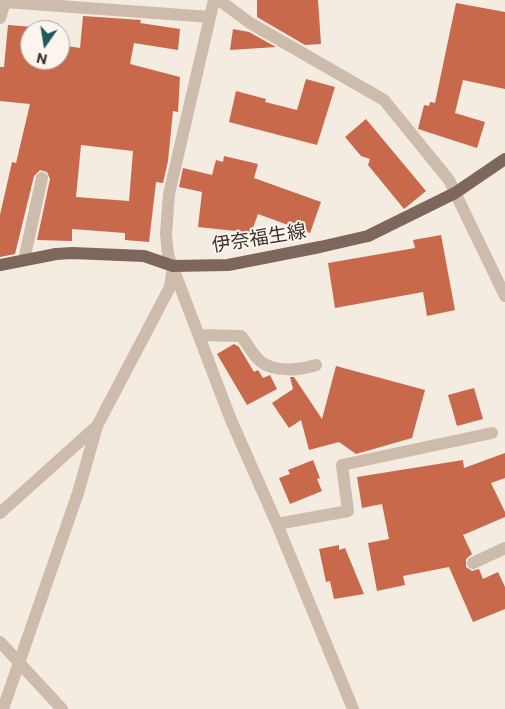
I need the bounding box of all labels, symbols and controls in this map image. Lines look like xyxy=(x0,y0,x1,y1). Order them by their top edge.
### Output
north arrow xyxy=(20,20,70,70)
text: N xyxy=(35,50,49,69)
street label: 伊奈福生線 xyxy=(210,219,308,257)

